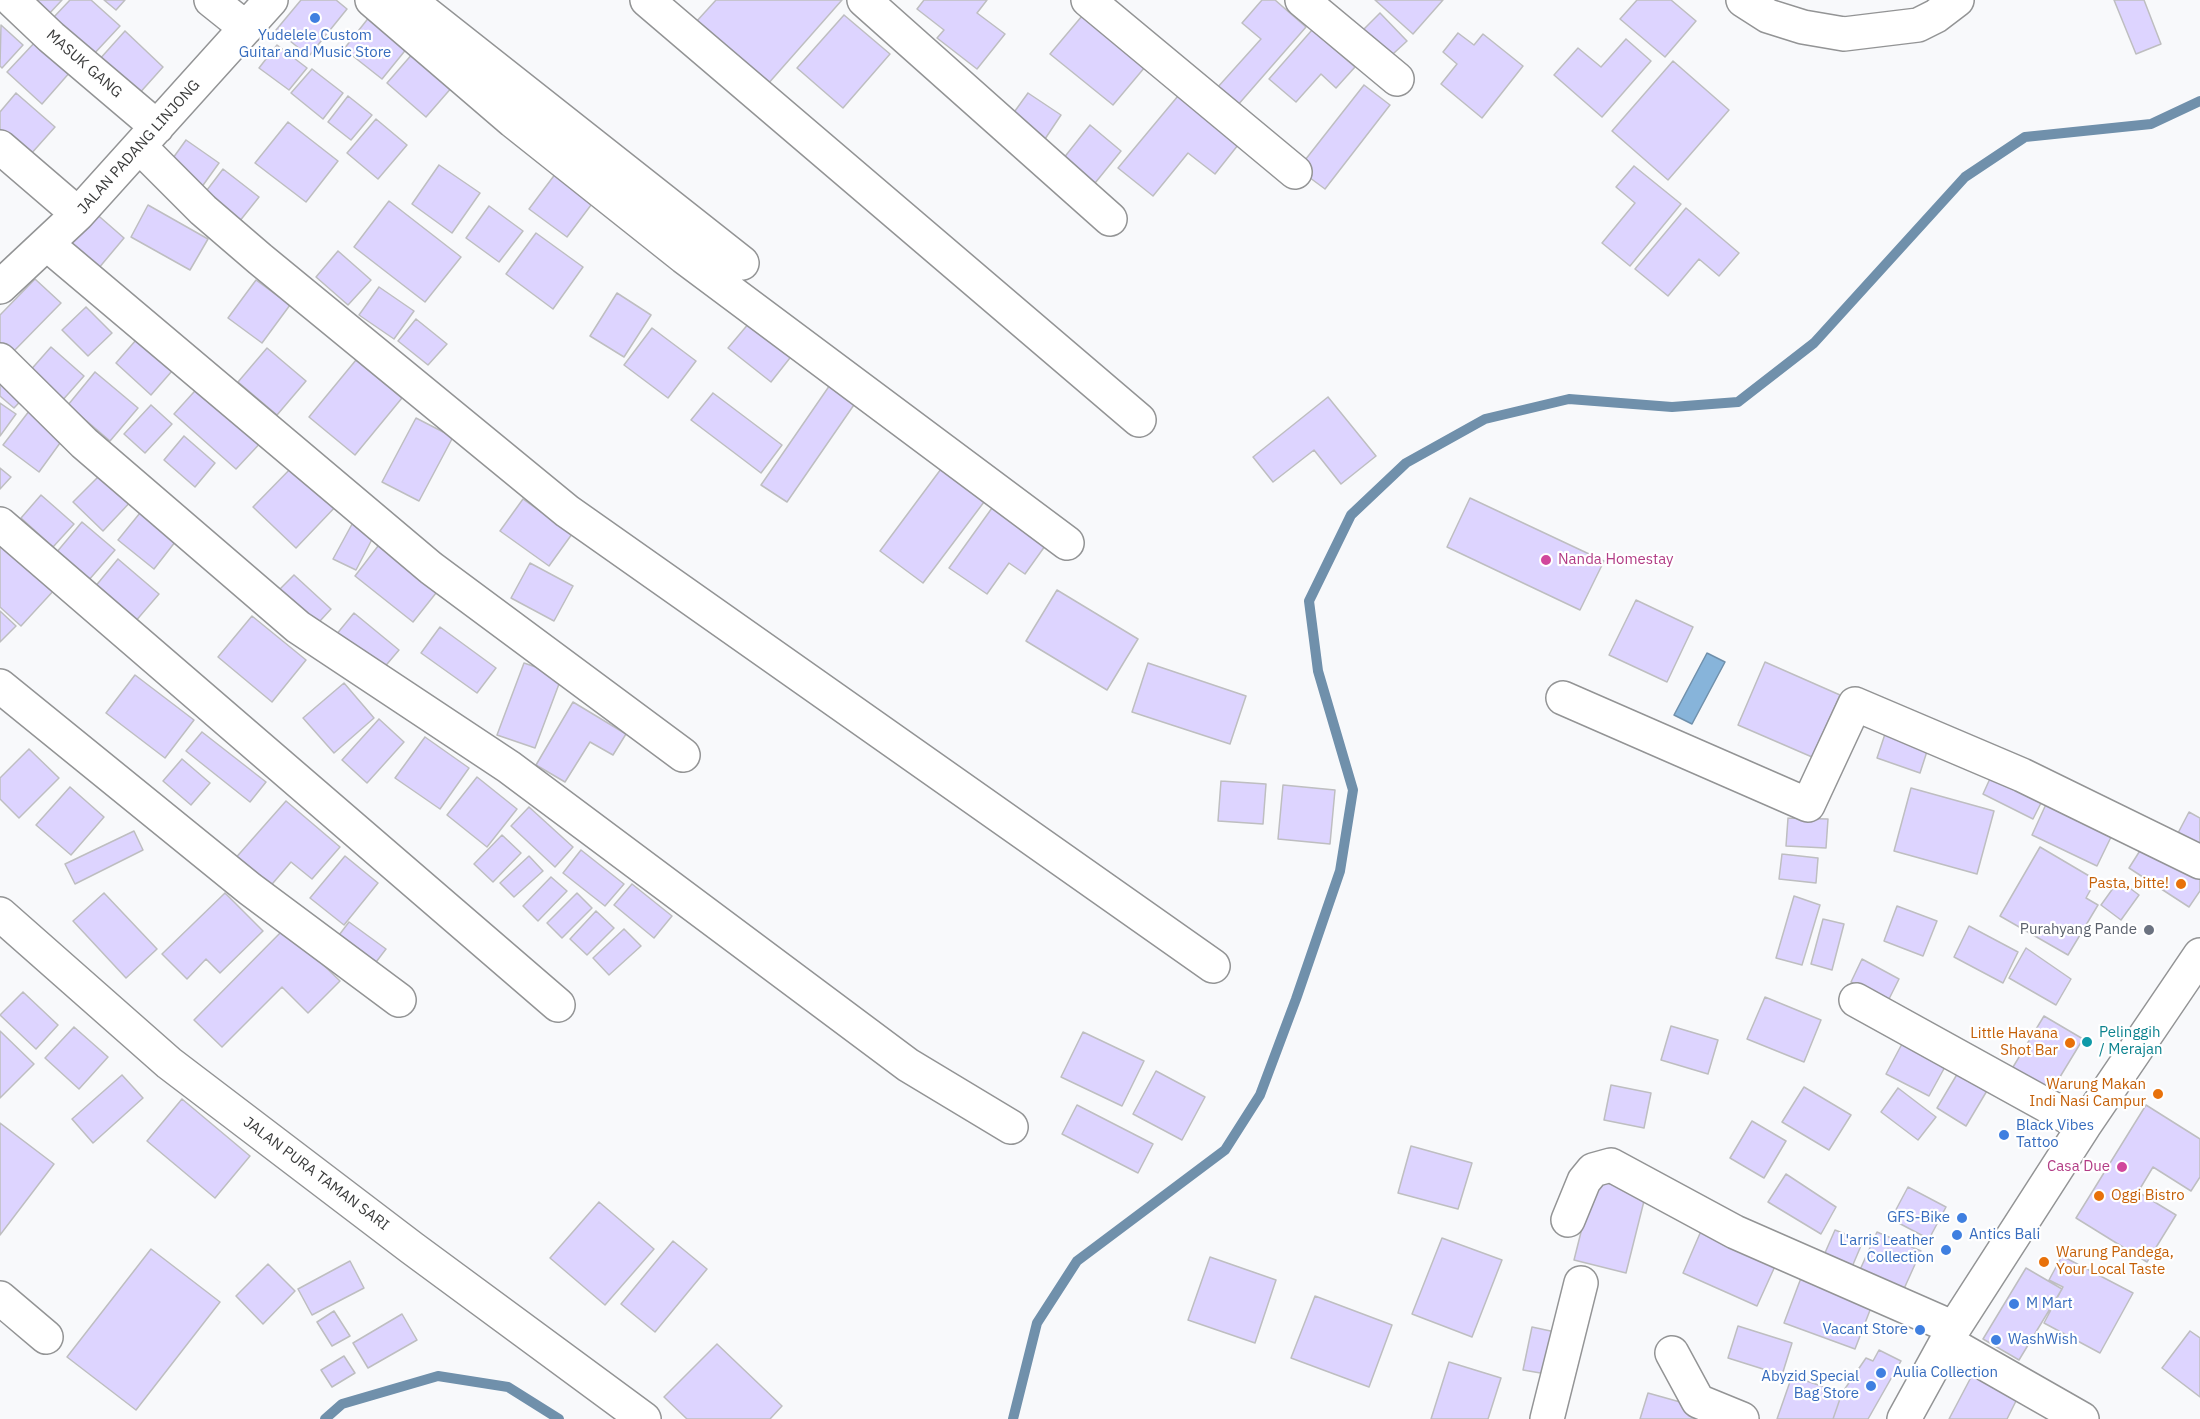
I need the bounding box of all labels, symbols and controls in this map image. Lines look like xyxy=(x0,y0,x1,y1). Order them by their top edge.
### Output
marker: Yudelele Custom Guitar and Music Store xyxy=(308,11,322,25)
street label: MASUK GANG xyxy=(42,26,126,102)
place label: Yudelele Custom Guitar and Music Store xyxy=(239,27,391,62)
street label: JALAN PADANG LINJONG xyxy=(74,76,204,218)
place label: Nanda Homestay xyxy=(1558,551,1674,569)
marker: Nanda Homestay xyxy=(1539,553,1553,567)
place label: Pasta, bitte! xyxy=(2089,875,2169,893)
marker: Pasta, bitte! xyxy=(2174,877,2188,891)
place label: Purahyang Pande xyxy=(2020,921,2137,939)
marker: Purahyang Pande xyxy=(2142,923,2156,937)
place label: Pelinggih / Merajan xyxy=(2099,1024,2162,1059)
place label: Little Havana Shot Bar xyxy=(1970,1025,2058,1060)
marker: Pelinggih / Merajan xyxy=(2080,1035,2094,1049)
marker: Little Havana Shot Bar xyxy=(2063,1036,2077,1050)
place label: Warung Makan Indi Nasi Campur xyxy=(2029,1076,2146,1111)
marker: Warung Makan Indi Nasi Campur xyxy=(2151,1087,2165,1101)
street label: JALAN PURA TAMAN SARI xyxy=(240,1113,392,1235)
place label: Black Vibes Tattoo xyxy=(2016,1117,2094,1152)
marker: Black Vibes Tattoo xyxy=(1997,1128,2011,1142)
place label: Casa Due xyxy=(2047,1158,2110,1176)
marker: Casa Due xyxy=(2115,1160,2129,1174)
place label: Oggi Bistro xyxy=(2111,1187,2185,1205)
marker: Oggi Bistro xyxy=(2092,1189,2106,1203)
place label: GFS-Bike xyxy=(1887,1209,1950,1227)
marker: GFS-Bike xyxy=(1955,1211,1969,1225)
place label: Antics Bali xyxy=(1969,1226,2040,1244)
marker: Antics Bali xyxy=(1950,1228,1964,1242)
place label: L'arris Leather Collection xyxy=(1839,1232,1934,1267)
marker: L'arris Leather Collection xyxy=(1939,1243,1953,1257)
place label: Warung Pandega, Your Local Taste xyxy=(2056,1244,2174,1279)
marker: Warung Pandega, Your Local Taste xyxy=(2037,1255,2051,1269)
place label: M Mart xyxy=(2026,1295,2073,1313)
marker: M Mart xyxy=(2007,1297,2021,1311)
place label: Vacant Store xyxy=(1822,1321,1908,1339)
marker: Vacant Store xyxy=(1913,1323,1927,1337)
place label: WashWish xyxy=(2008,1331,2078,1349)
marker: WashWish xyxy=(1989,1333,2003,1347)
place label: Aulia Collection xyxy=(1893,1364,1998,1382)
marker: Aulia Collection xyxy=(1874,1366,1888,1380)
place label: Abyzid Special Bag Store xyxy=(1761,1368,1859,1403)
marker: Abyzid Special Bag Store xyxy=(1864,1379,1878,1393)

